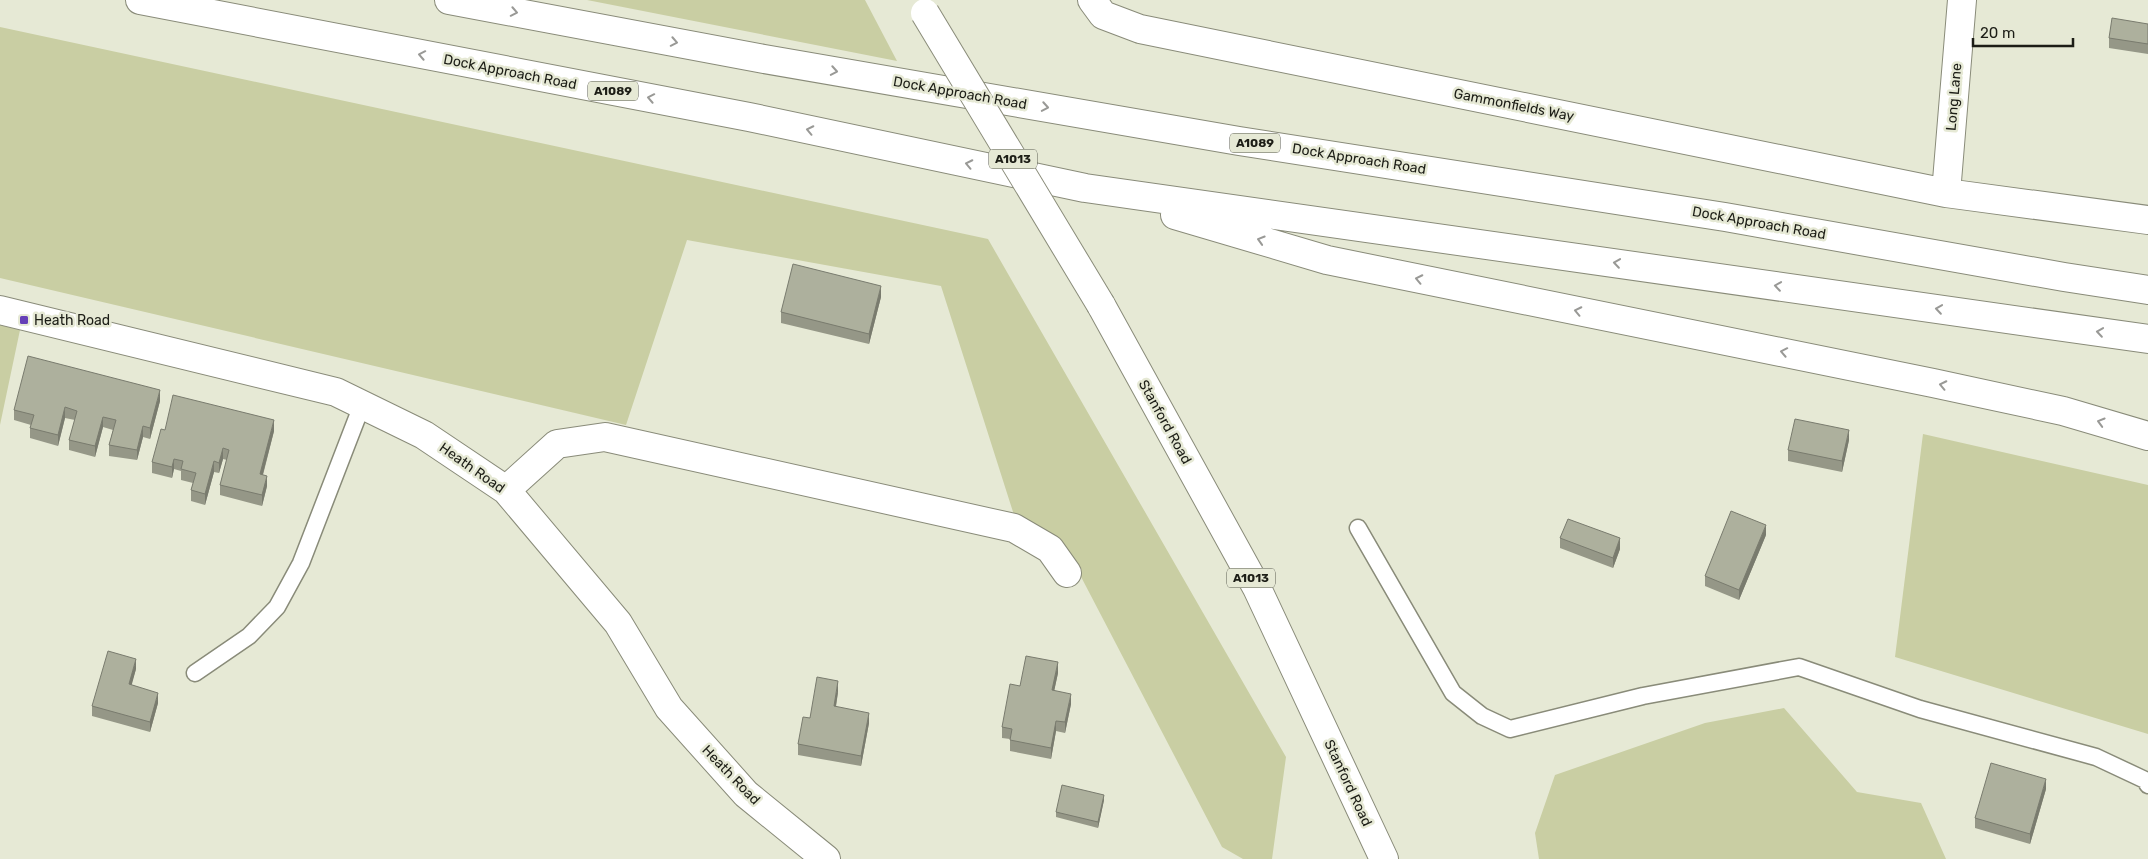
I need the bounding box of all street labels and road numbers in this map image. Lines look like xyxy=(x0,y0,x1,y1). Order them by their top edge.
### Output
street label: Dock Approach Road xyxy=(442,51,578,93)
street label: Long Lane xyxy=(1943,62,1965,132)
street label: Dock Approach Road xyxy=(892,73,1028,113)
road number: A1089 xyxy=(588,82,638,100)
street label: Gammonfields Way xyxy=(1452,85,1576,125)
road number: A1089 xyxy=(1230,134,1280,152)
street label: Dock Approach Road xyxy=(1291,140,1427,178)
road number: A1013 xyxy=(989,150,1037,168)
street label: Dock Approach Road xyxy=(1691,203,1827,243)
street label: Stanford Road xyxy=(1135,377,1195,467)
street label: Heath Road xyxy=(436,439,508,497)
road number: A1013 xyxy=(1227,568,1275,588)
street label: Stanford Road xyxy=(1320,737,1376,829)
street label: Heath Road xyxy=(698,742,764,808)

